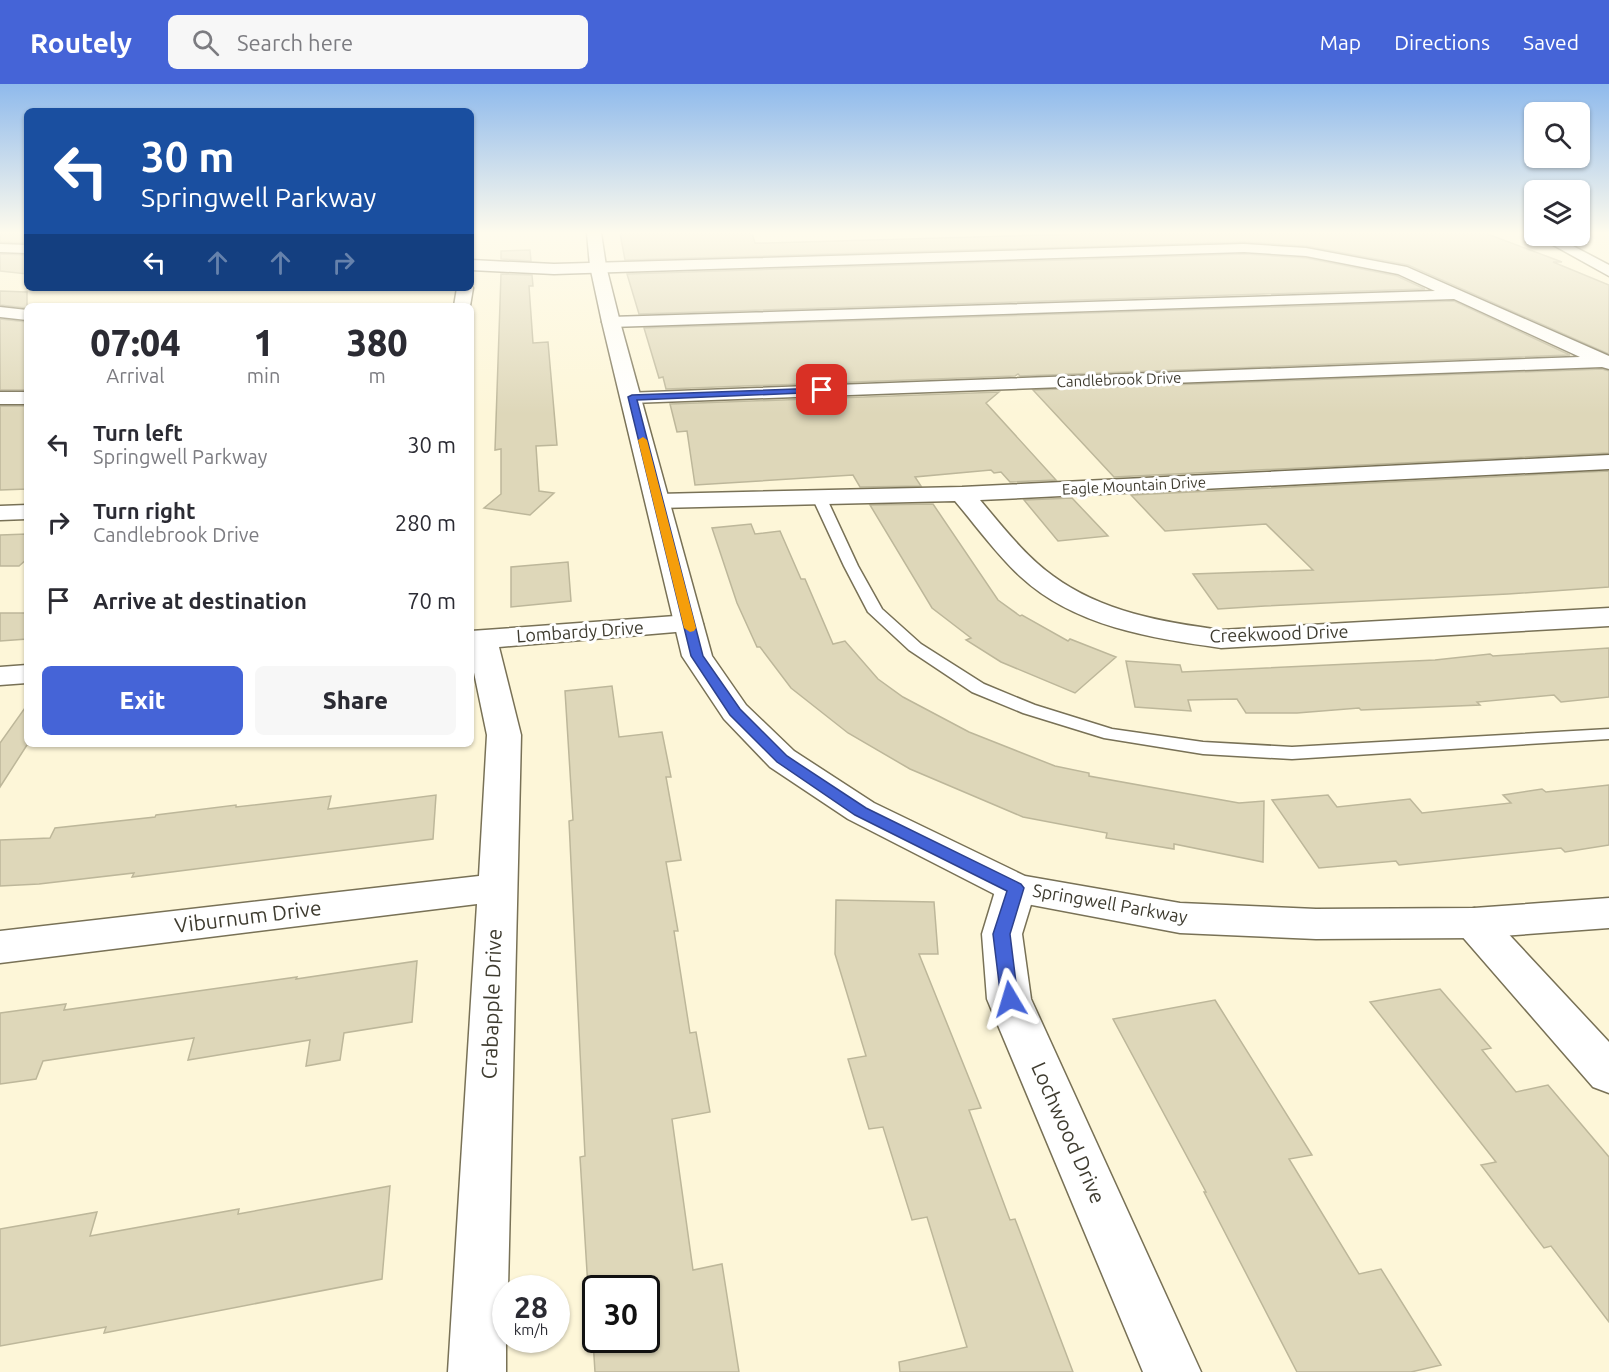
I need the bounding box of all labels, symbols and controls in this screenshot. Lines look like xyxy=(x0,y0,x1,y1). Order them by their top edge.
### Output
search box xyxy=(168,15,588,69)
icon: search xyxy=(189,26,222,59)
text: Routely xyxy=(30,27,132,58)
text: Search here xyxy=(237,30,353,55)
text: Map xyxy=(1320,30,1361,54)
text: Directions xyxy=(1394,30,1490,54)
text: Saved xyxy=(1523,30,1579,54)
map controls xyxy=(1524,102,1590,246)
button: search xyxy=(1524,102,1590,168)
icon: left xyxy=(42,132,120,210)
text: 30 m xyxy=(141,133,235,180)
button: layers xyxy=(1524,180,1590,246)
text: Springwell Parkway xyxy=(141,182,376,212)
icon: left xyxy=(138,246,171,279)
icon: ahead xyxy=(201,246,234,279)
icon: ahead xyxy=(264,246,297,279)
icon: right xyxy=(327,246,360,279)
text: 07:04 xyxy=(90,322,180,363)
text: 1 xyxy=(253,322,274,363)
text: 380 xyxy=(347,322,408,363)
text: Arrival xyxy=(106,364,165,387)
text: min xyxy=(247,364,280,387)
text: m xyxy=(369,364,386,387)
pin xyxy=(796,364,847,415)
street label: Candlebrook Drive xyxy=(1056,369,1182,390)
icon: arrive xyxy=(805,373,838,406)
text: Turn left xyxy=(93,420,183,445)
icon: left xyxy=(42,428,75,461)
text: 30 m xyxy=(407,432,456,457)
text: Springwell Parkway xyxy=(93,445,267,468)
street label: Eagle Mountain Drive xyxy=(1062,473,1206,498)
text: Turn right xyxy=(93,498,195,523)
icon: right xyxy=(42,506,75,539)
text: 280 m xyxy=(395,510,456,535)
text: Candlebrook Drive xyxy=(93,523,260,546)
icon: arrive xyxy=(42,584,75,617)
text: Arrive at destination xyxy=(93,588,307,613)
text: 70 m xyxy=(407,588,456,613)
street label: Lombardy Drive xyxy=(516,617,644,645)
street label: Creekwood Drive xyxy=(1209,621,1349,645)
button: Exit xyxy=(42,666,243,735)
button: Share xyxy=(255,666,456,735)
street label: Springwell Parkway xyxy=(1031,880,1189,927)
street label: Viburnum Drive xyxy=(173,895,323,937)
street label: Crabapple Drive xyxy=(476,928,506,1080)
position arrow xyxy=(978,967,1042,1031)
street label: Lochwood Drive xyxy=(1027,1058,1111,1207)
speed limit sign: 30 xyxy=(582,1275,660,1353)
text: 28 xyxy=(514,1290,548,1324)
text: km/h xyxy=(514,1321,548,1338)

